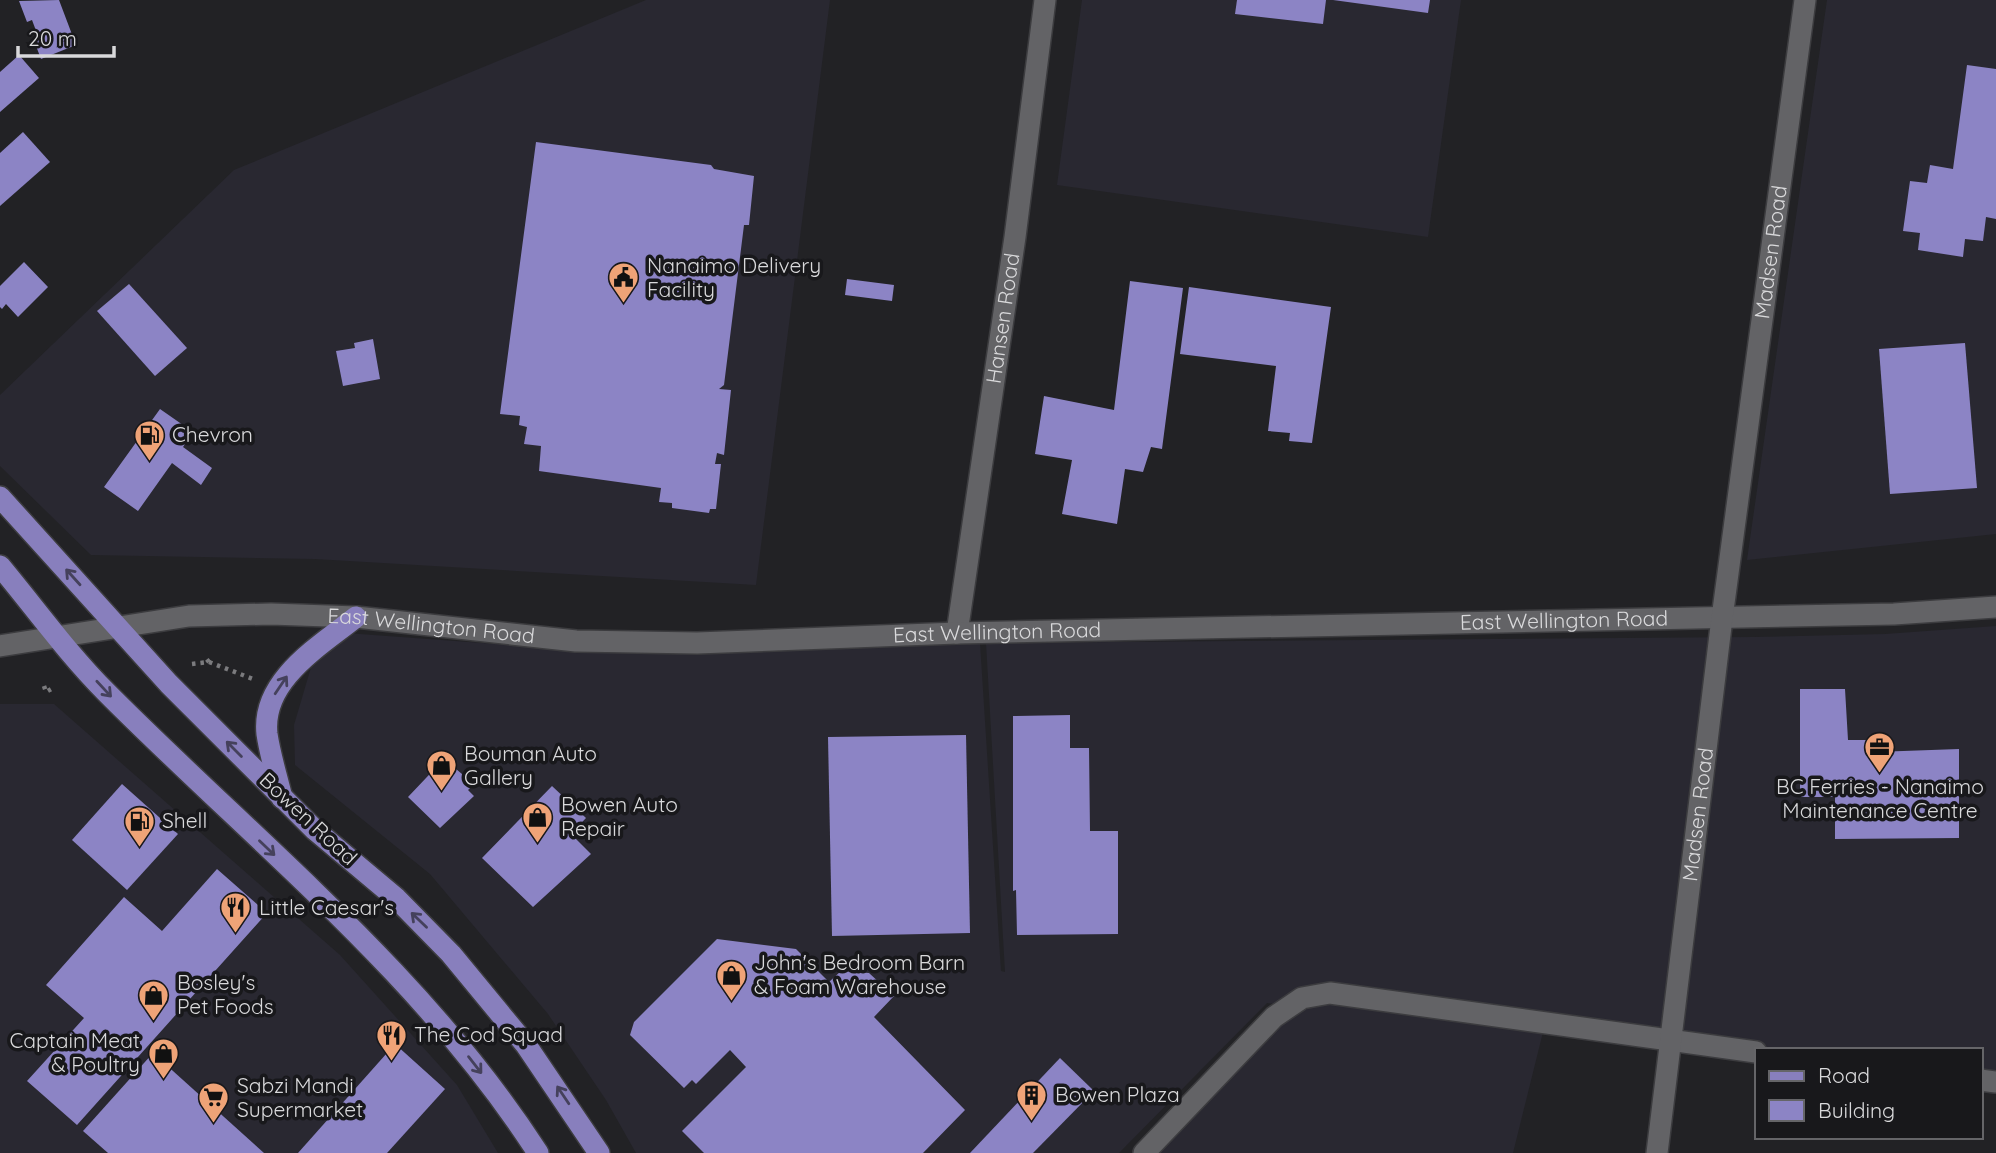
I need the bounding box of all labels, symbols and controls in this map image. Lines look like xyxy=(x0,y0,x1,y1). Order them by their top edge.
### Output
scale bar xyxy=(18,14,114,58)
text: 20 m xyxy=(28,25,77,51)
street label: Madsen Road xyxy=(1748,184,1792,321)
street label: Hansen Road xyxy=(980,251,1025,385)
place label: Nanaimo Delivery Facility xyxy=(647,252,821,302)
public building icon: Nanaimo Delivery Facility xyxy=(607,261,641,305)
fuel station icon: Chevron xyxy=(132,418,166,462)
place label: Chevron xyxy=(172,421,253,447)
one-way arrow xyxy=(65,568,81,586)
street label: East Wellington Road xyxy=(327,602,536,648)
street label: East Wellington Road xyxy=(1459,605,1668,635)
street label: East Wellington Road xyxy=(892,616,1101,647)
one-way arrow xyxy=(274,676,289,695)
one-way arrow xyxy=(96,680,112,698)
office icon: BC Ferries - Nanaimo Maintenance Centre xyxy=(1863,730,1897,774)
place label: Bouman Auto Gallery xyxy=(464,740,597,790)
one-way arrow xyxy=(226,741,243,758)
street label: Madsen Road xyxy=(1676,746,1718,883)
shop icon: Bouman Auto Gallery xyxy=(424,749,458,793)
street label: Bowen Road xyxy=(254,766,363,870)
place label: BC Ferries - Nanaimo Maintenance Centre xyxy=(1776,773,1984,823)
place label: Bowen Auto Repair xyxy=(561,791,678,841)
shop icon: Bowen Auto Repair xyxy=(521,800,555,844)
fuel station icon: Shell xyxy=(122,804,156,848)
place label: Shell xyxy=(162,807,207,833)
one-way arrow xyxy=(258,839,275,856)
restaurant icon: Little Caesar's xyxy=(219,891,253,935)
place label: Little Caesar's xyxy=(259,894,394,920)
one-way arrow xyxy=(410,911,427,928)
place label: John's Bedroom Barn & Foam Warehouse xyxy=(754,949,965,999)
shop icon: John's Bedroom Barn & Foam Warehouse xyxy=(714,958,748,1002)
place label: Bosley's Pet Foods xyxy=(177,969,274,1019)
shop icon: Bosley's Pet Foods xyxy=(137,978,171,1022)
restaurant icon: The Cod Squad xyxy=(374,1018,408,1062)
place label: The Cod Squad xyxy=(414,1021,563,1047)
place label: Captain Meat & Poultry xyxy=(9,1027,140,1077)
shop icon: Captain Meat & Poultry xyxy=(146,1036,180,1080)
legend xyxy=(1755,1048,1982,1139)
one-way arrow xyxy=(467,1055,482,1074)
text: Road xyxy=(1818,1062,1870,1088)
place label: Sabzi Mandi Supermarket xyxy=(237,1072,363,1122)
building icon: Bowen Plaza xyxy=(1015,1078,1049,1122)
supermarket icon: Sabzi Mandi Supermarket xyxy=(197,1081,231,1125)
place label: Bowen Plaza xyxy=(1055,1081,1180,1107)
one-way arrow xyxy=(556,1086,570,1106)
text: Building xyxy=(1818,1097,1895,1123)

